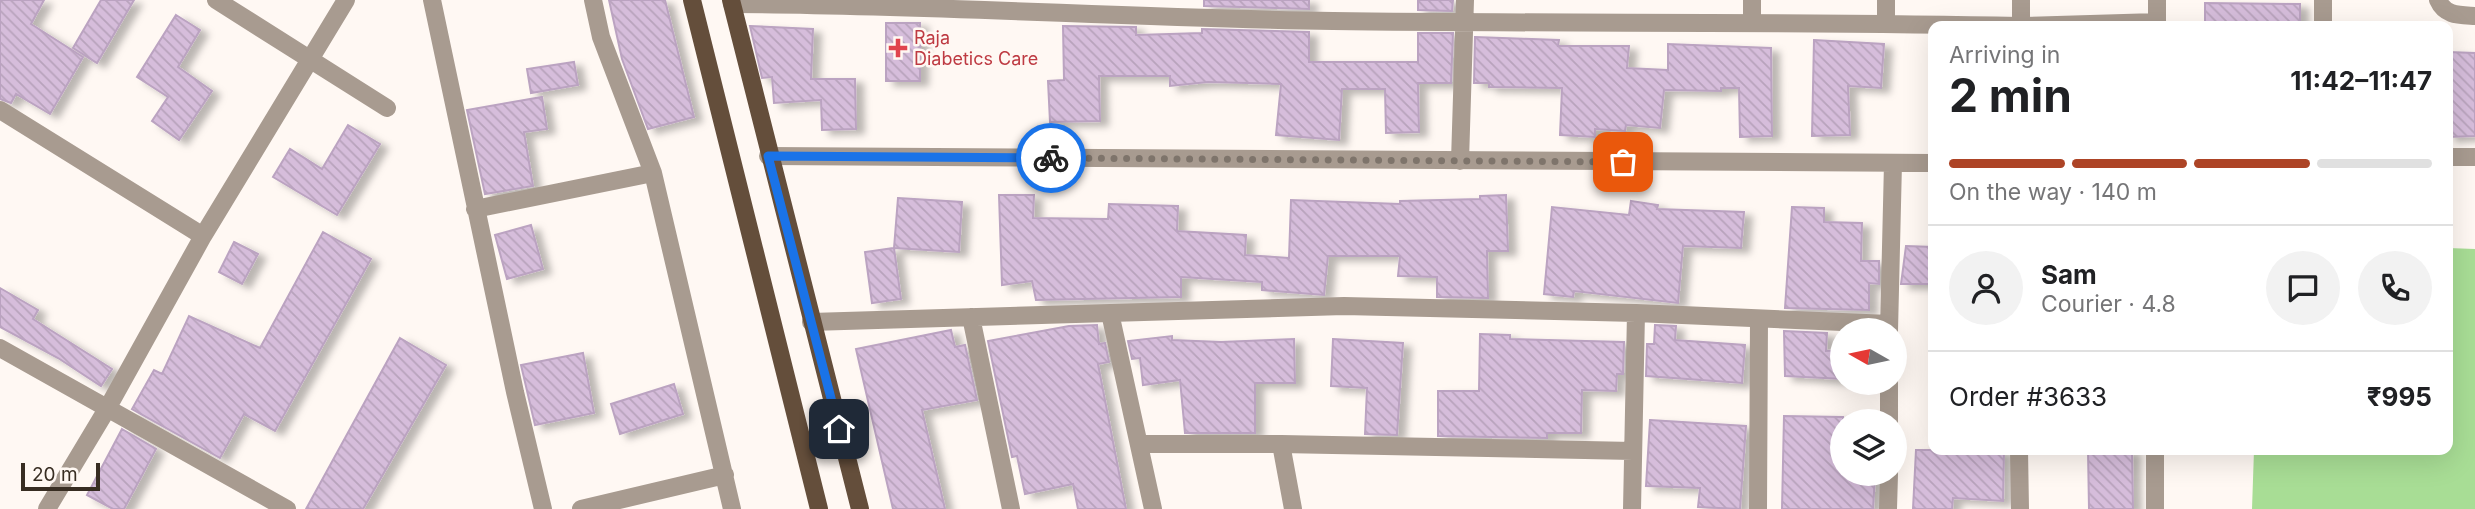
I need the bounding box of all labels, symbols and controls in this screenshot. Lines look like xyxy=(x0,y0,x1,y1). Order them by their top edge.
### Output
place label: Raja Diabetics Care xyxy=(914,27,1038,69)
marker: Raja Diabetics Care xyxy=(888,38,908,58)
text: Arriving in xyxy=(1949,41,2060,69)
text: 11:42–11:47 xyxy=(2290,65,2432,96)
text: 2 min xyxy=(1949,67,2072,123)
courier xyxy=(1016,123,1086,193)
pin xyxy=(1593,132,1653,192)
icon: bike xyxy=(1032,139,1070,177)
icon: bag xyxy=(1604,143,1642,181)
text: On the way · 140 m xyxy=(1949,178,2157,206)
button: person xyxy=(1949,251,2023,325)
button: chat xyxy=(2266,251,2340,325)
button: phone xyxy=(2358,251,2432,325)
text: Sam xyxy=(2041,259,2097,290)
text: Courier · 4.8 xyxy=(2041,290,2176,318)
north arrow xyxy=(1830,318,1908,396)
map controls xyxy=(1830,318,1907,486)
text: Order #3633 xyxy=(1949,381,2107,412)
text: ₹995 xyxy=(2367,381,2432,412)
pin xyxy=(809,399,869,459)
button: layers xyxy=(1830,409,1907,486)
icon: home xyxy=(820,410,858,448)
scale bar xyxy=(21,460,100,492)
text: 20 m xyxy=(32,463,78,486)

